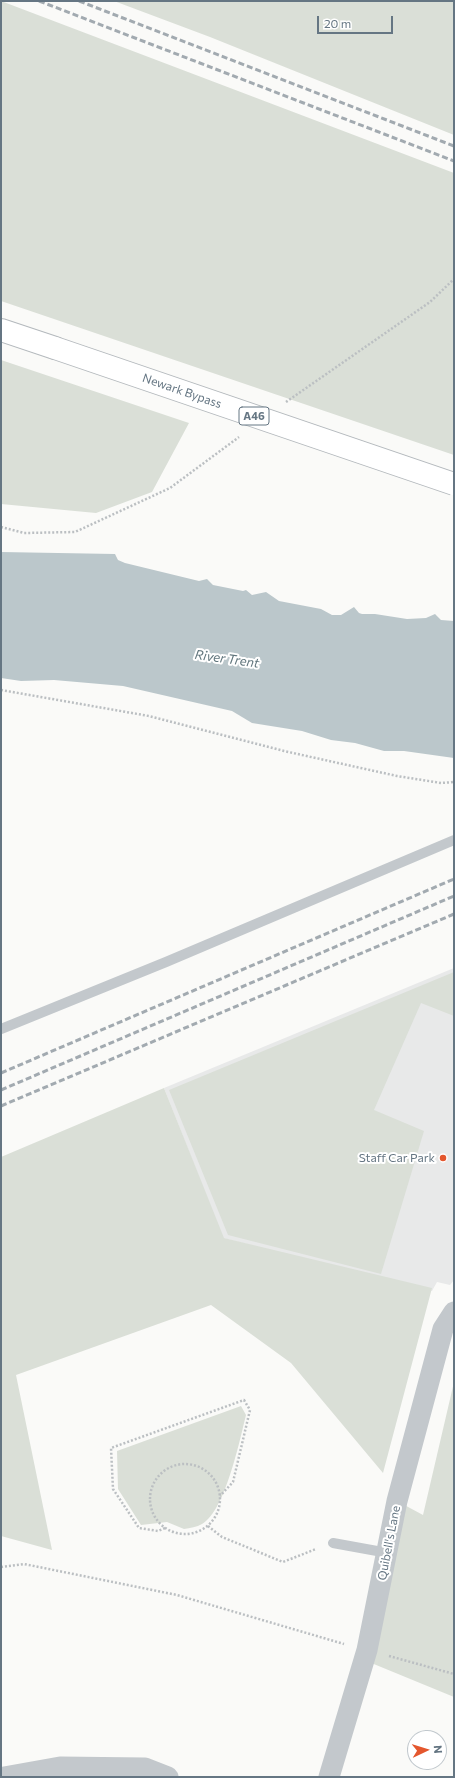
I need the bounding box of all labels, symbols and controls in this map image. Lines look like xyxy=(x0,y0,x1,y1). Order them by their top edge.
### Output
scale bar xyxy=(319,8,395,34)
text: 20 m xyxy=(324,16,351,30)
street label: Newark Bypass xyxy=(141,371,223,411)
road number: A46 xyxy=(239,407,269,425)
water label: River Trent xyxy=(194,647,260,671)
place label: Staff Car Park xyxy=(359,1151,435,1165)
marker: Staff Car Park xyxy=(438,1153,448,1163)
street label: Quibell's Lane xyxy=(375,1504,403,1582)
north arrow xyxy=(407,1730,447,1770)
text: N xyxy=(432,1745,445,1754)

